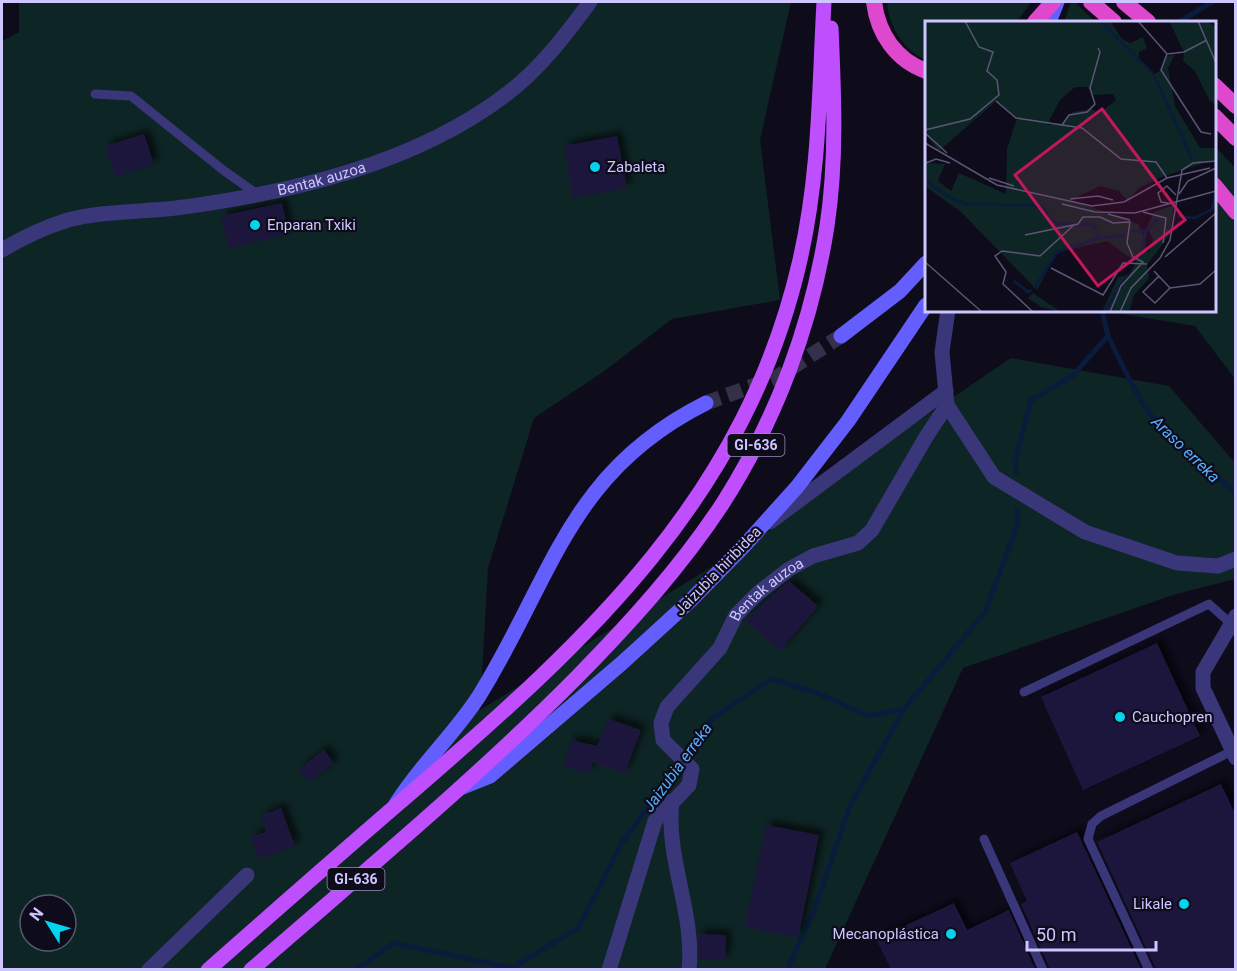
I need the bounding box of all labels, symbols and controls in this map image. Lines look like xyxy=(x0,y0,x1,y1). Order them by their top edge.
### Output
inset map xyxy=(925,21,1216,312)
street label: Bentak auzoa xyxy=(276,158,368,199)
place label: Zabaleta xyxy=(607,158,665,176)
marker: Zabaleta xyxy=(588,160,602,174)
place label: Enparan Txiki xyxy=(267,216,356,234)
marker: Enparan Txiki xyxy=(248,218,262,232)
water label: Araso erreka xyxy=(1147,411,1224,487)
road number: GI-636 xyxy=(728,434,784,456)
street label: Jaizubia hiribidea xyxy=(671,523,765,619)
street label: Bentak auzoa xyxy=(726,554,807,624)
place label: Cauchopren xyxy=(1132,708,1212,726)
marker: Cauchopren xyxy=(1113,710,1127,724)
water label: Jaizubia erreka xyxy=(639,719,716,815)
road number: GI-636 xyxy=(328,868,385,890)
north arrow xyxy=(18,893,78,953)
place label: Likale xyxy=(1133,895,1172,913)
marker: Likale xyxy=(1177,897,1191,911)
text: N xyxy=(25,904,47,925)
scale bar xyxy=(1027,914,1156,952)
text: 50 m xyxy=(1036,924,1076,945)
place label: Mecanoplástica xyxy=(833,925,939,943)
marker: Mecanoplástica xyxy=(944,927,958,941)

